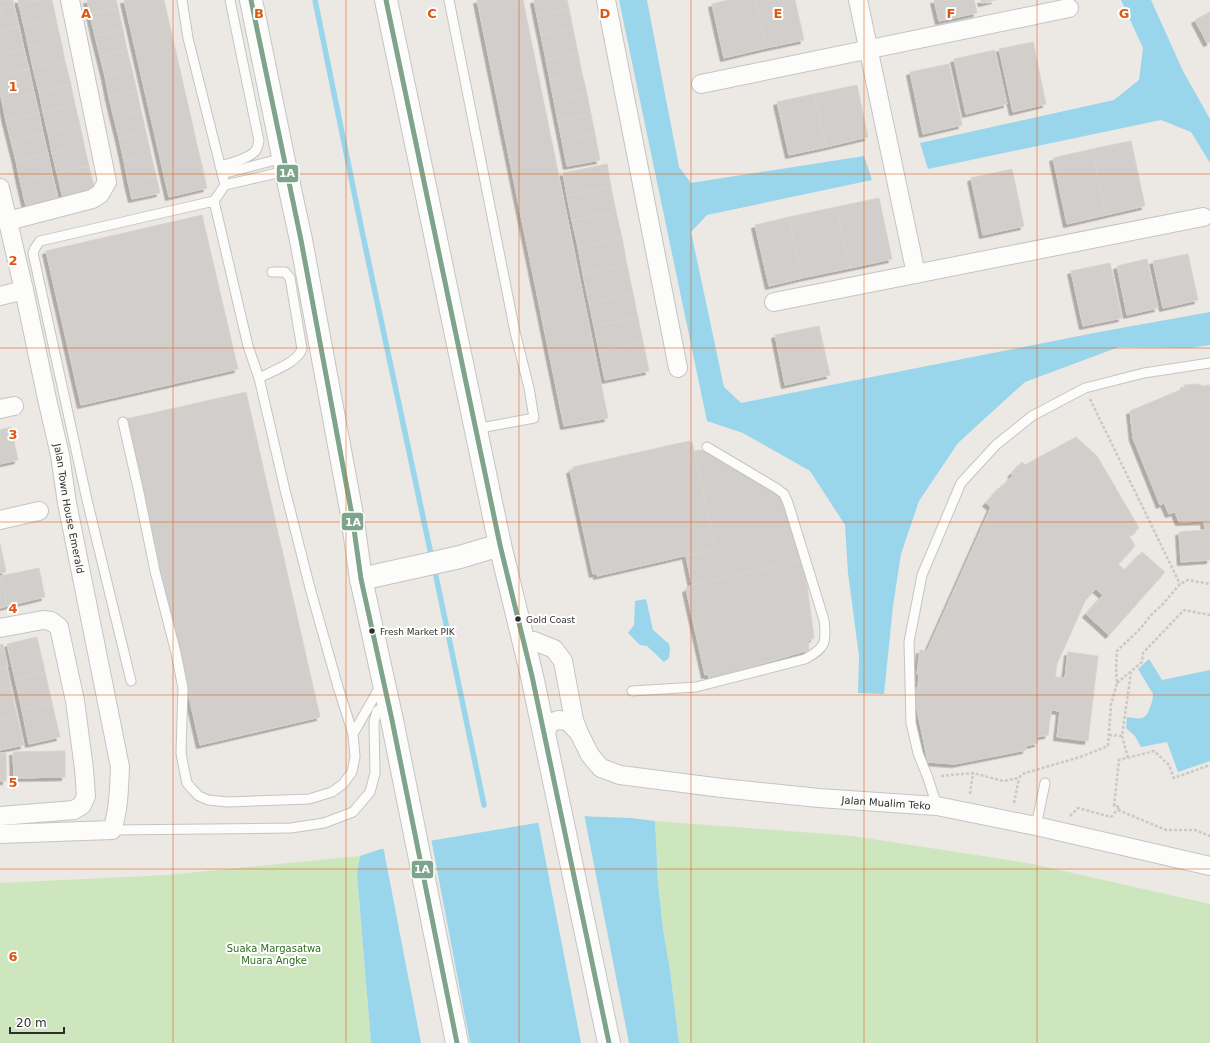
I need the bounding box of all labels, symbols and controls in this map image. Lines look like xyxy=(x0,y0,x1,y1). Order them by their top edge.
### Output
text: A xyxy=(81,6,91,21)
text: B xyxy=(254,6,264,21)
text: C xyxy=(427,6,437,21)
text: D xyxy=(600,6,611,21)
text: E xyxy=(774,6,782,21)
text: F xyxy=(947,6,955,21)
text: G xyxy=(1119,6,1129,21)
text: 1 xyxy=(8,79,18,94)
line badge: 1A xyxy=(276,164,299,183)
text: 1A xyxy=(279,167,296,180)
text: 2 xyxy=(8,253,18,268)
text: 3 xyxy=(8,427,18,442)
street label: Jalan Town House Emerald xyxy=(51,442,86,575)
line badge: 1A xyxy=(341,512,364,531)
text: 1A xyxy=(345,516,362,529)
text: 4 xyxy=(8,601,18,616)
marker: Gold Coast xyxy=(513,614,523,624)
place label: Gold Coast xyxy=(526,615,576,625)
marker: Fresh Market PIK xyxy=(367,626,377,636)
place label: Fresh Market PIK xyxy=(380,627,456,637)
text: 5 xyxy=(8,775,18,790)
street label: Jalan Mualim Teko xyxy=(840,794,931,812)
line badge: 1A xyxy=(411,860,434,879)
text: 1A xyxy=(414,863,431,876)
park label: Suaka Margasatwa Muara Angke xyxy=(227,943,321,966)
text: 6 xyxy=(8,949,18,964)
scale bar xyxy=(10,1009,64,1035)
text: 20 m xyxy=(16,1016,47,1030)

